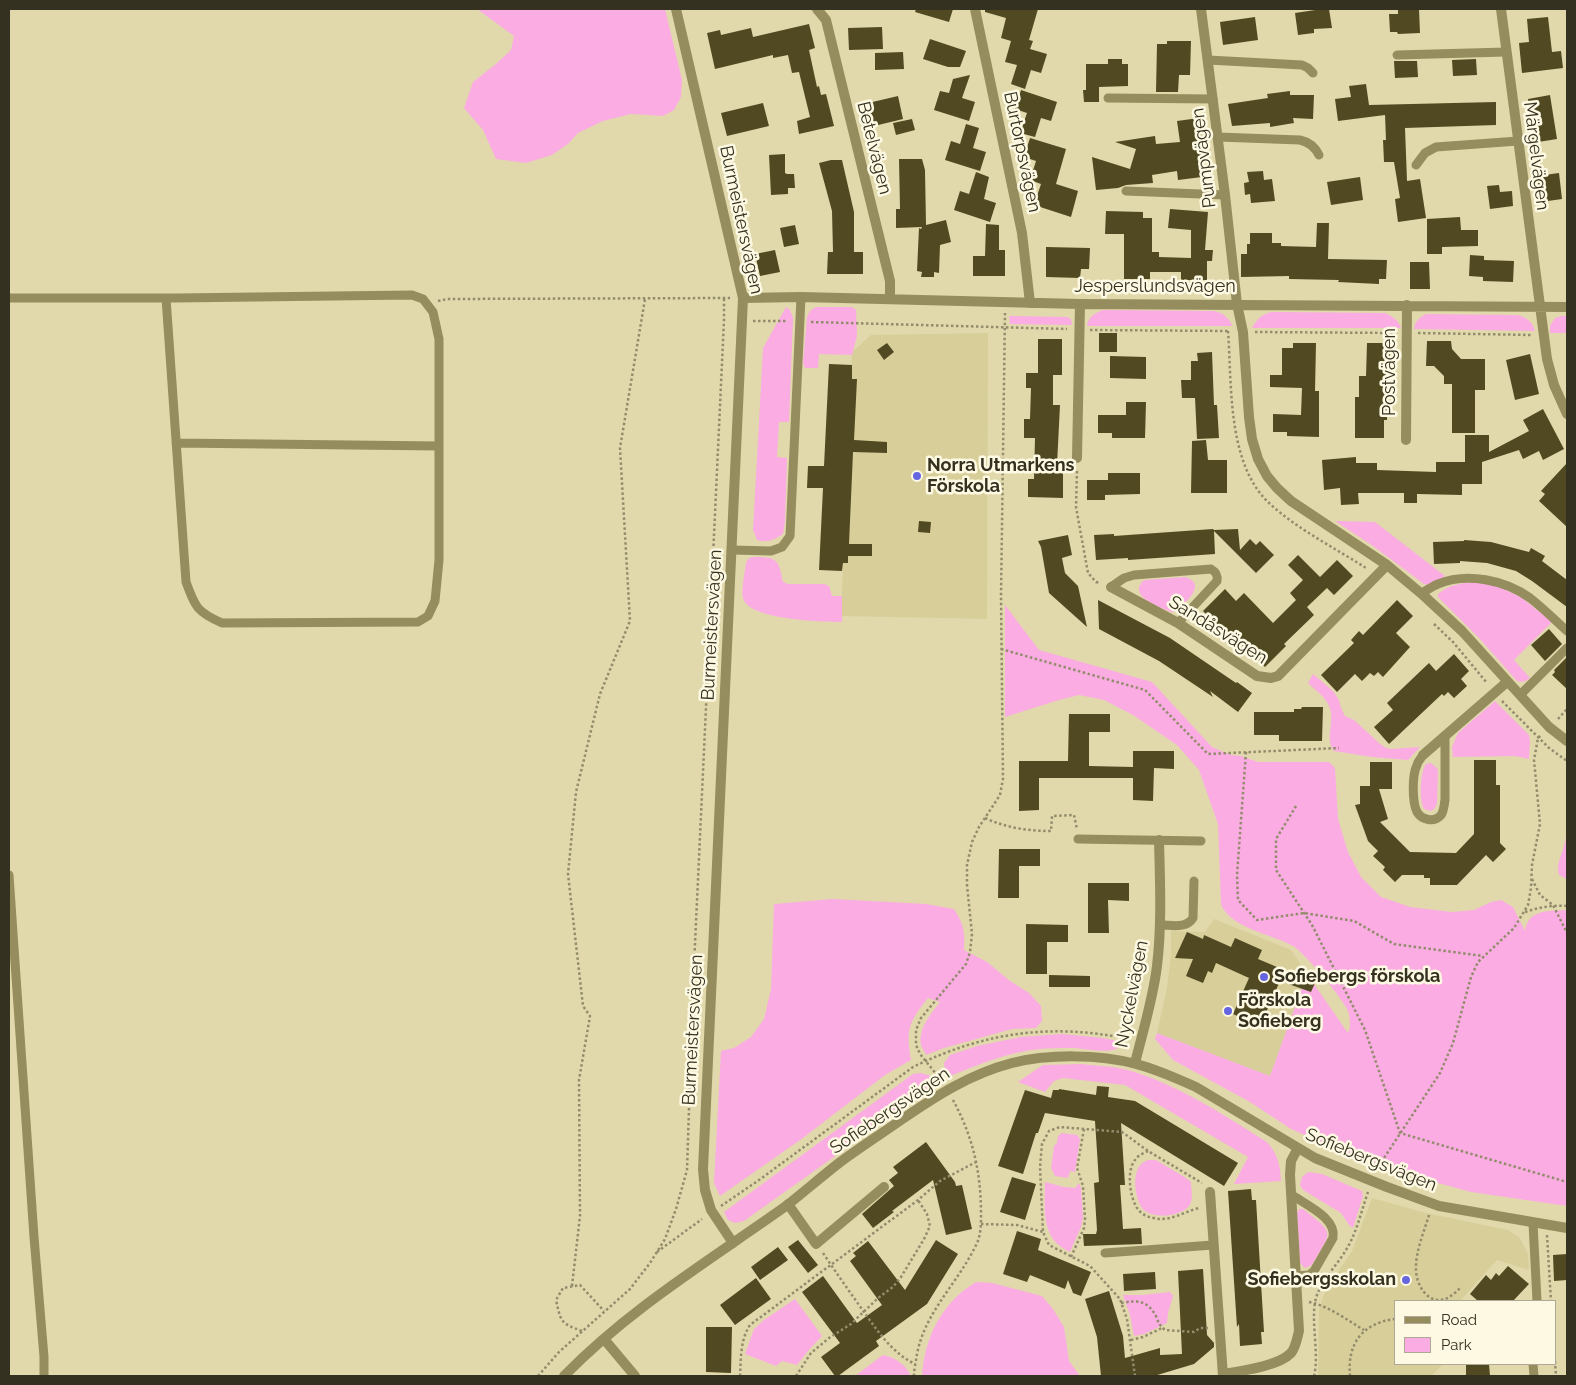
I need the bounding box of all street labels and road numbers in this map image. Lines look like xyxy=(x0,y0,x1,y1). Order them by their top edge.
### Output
street label: Burtorpsvägen xyxy=(999,90,1045,214)
street label: Betelvägen xyxy=(852,99,896,197)
street label: Märgelvägen xyxy=(1519,100,1553,212)
street label: Pumpvägen xyxy=(1187,107,1221,209)
street label: Burmeistersvägen xyxy=(715,144,767,296)
street label: Jesperslundsvägen xyxy=(1074,276,1236,298)
street label: Postvägen xyxy=(1379,328,1401,416)
street label: Burmeistersvägen xyxy=(697,549,727,701)
street label: Sandåsvägen xyxy=(1165,591,1271,669)
street label: Nyckelvägen xyxy=(1111,939,1153,1049)
street label: Burmeistersvägen xyxy=(678,954,708,1106)
street label: Sofiebergsvägen xyxy=(826,1063,954,1159)
street label: Sofiebergsvägen xyxy=(1302,1124,1440,1196)

